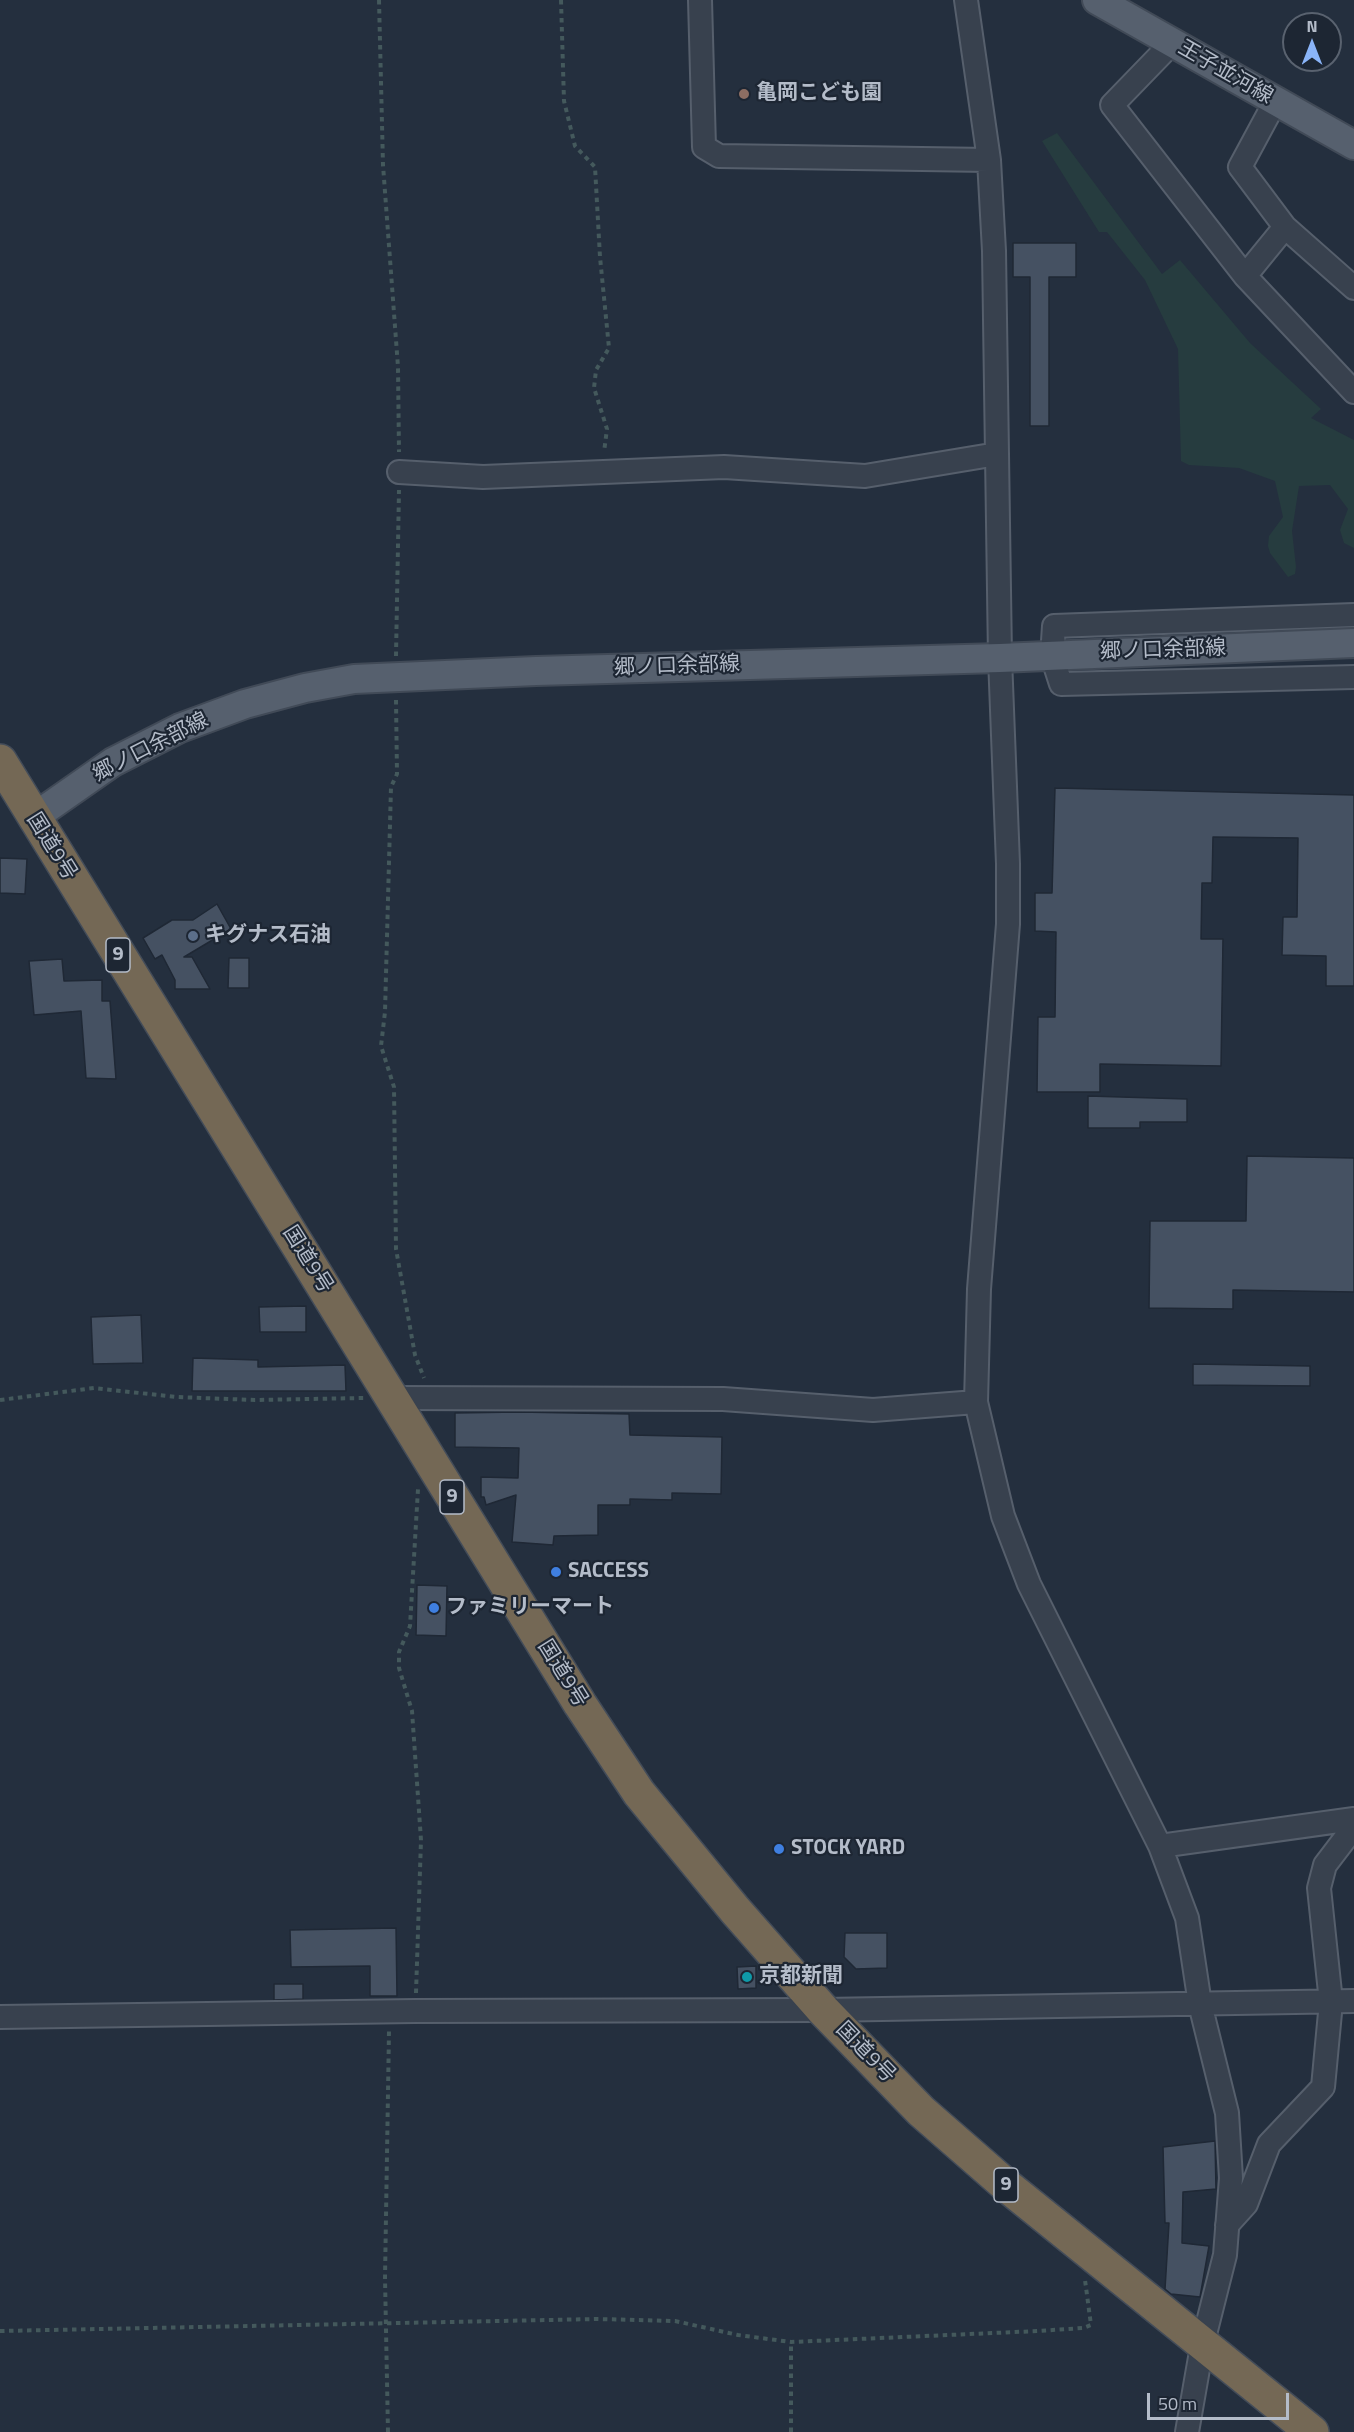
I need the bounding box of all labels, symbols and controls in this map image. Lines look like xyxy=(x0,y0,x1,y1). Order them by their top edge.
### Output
north arrow xyxy=(1282,12,1342,72)
text: N xyxy=(1306,14,1318,38)
street label: 王子並河線 xyxy=(1173,36,1277,110)
place label: 亀岡こども園 xyxy=(756,81,882,107)
marker: 亀岡こども園 xyxy=(737,87,751,101)
street label: 郷ノ口余部線 xyxy=(1100,636,1226,666)
street label: 郷ノ口余部線 xyxy=(614,652,740,682)
street label: 郷ノ口余部線 xyxy=(89,708,213,788)
street label: 国道9号 xyxy=(21,809,81,885)
place label: キグナス石油 xyxy=(205,923,331,949)
marker: キグナス石油 xyxy=(186,929,200,943)
road number: 9 xyxy=(106,938,130,972)
street label: 国道9号 xyxy=(277,1222,337,1298)
road number: 9 xyxy=(440,1480,464,1514)
place label: SACCESS xyxy=(568,1559,649,1585)
marker: SACCESS xyxy=(549,1565,563,1579)
place label: ファミリーマート xyxy=(446,1595,614,1621)
marker: ファミリーマート xyxy=(427,1601,441,1615)
street label: 国道9号 xyxy=(532,1636,592,1712)
place label: STOCK YARD xyxy=(791,1836,905,1862)
marker: STOCK YARD xyxy=(772,1842,786,1856)
place label: 京都新聞 xyxy=(759,1964,843,1990)
marker: 京都新聞 xyxy=(740,1970,754,1984)
street label: 国道9号 xyxy=(830,2017,900,2089)
road number: 9 xyxy=(994,2168,1018,2202)
scale bar xyxy=(1150,2381,1292,2419)
text: 50 m xyxy=(1158,2390,1197,2417)

